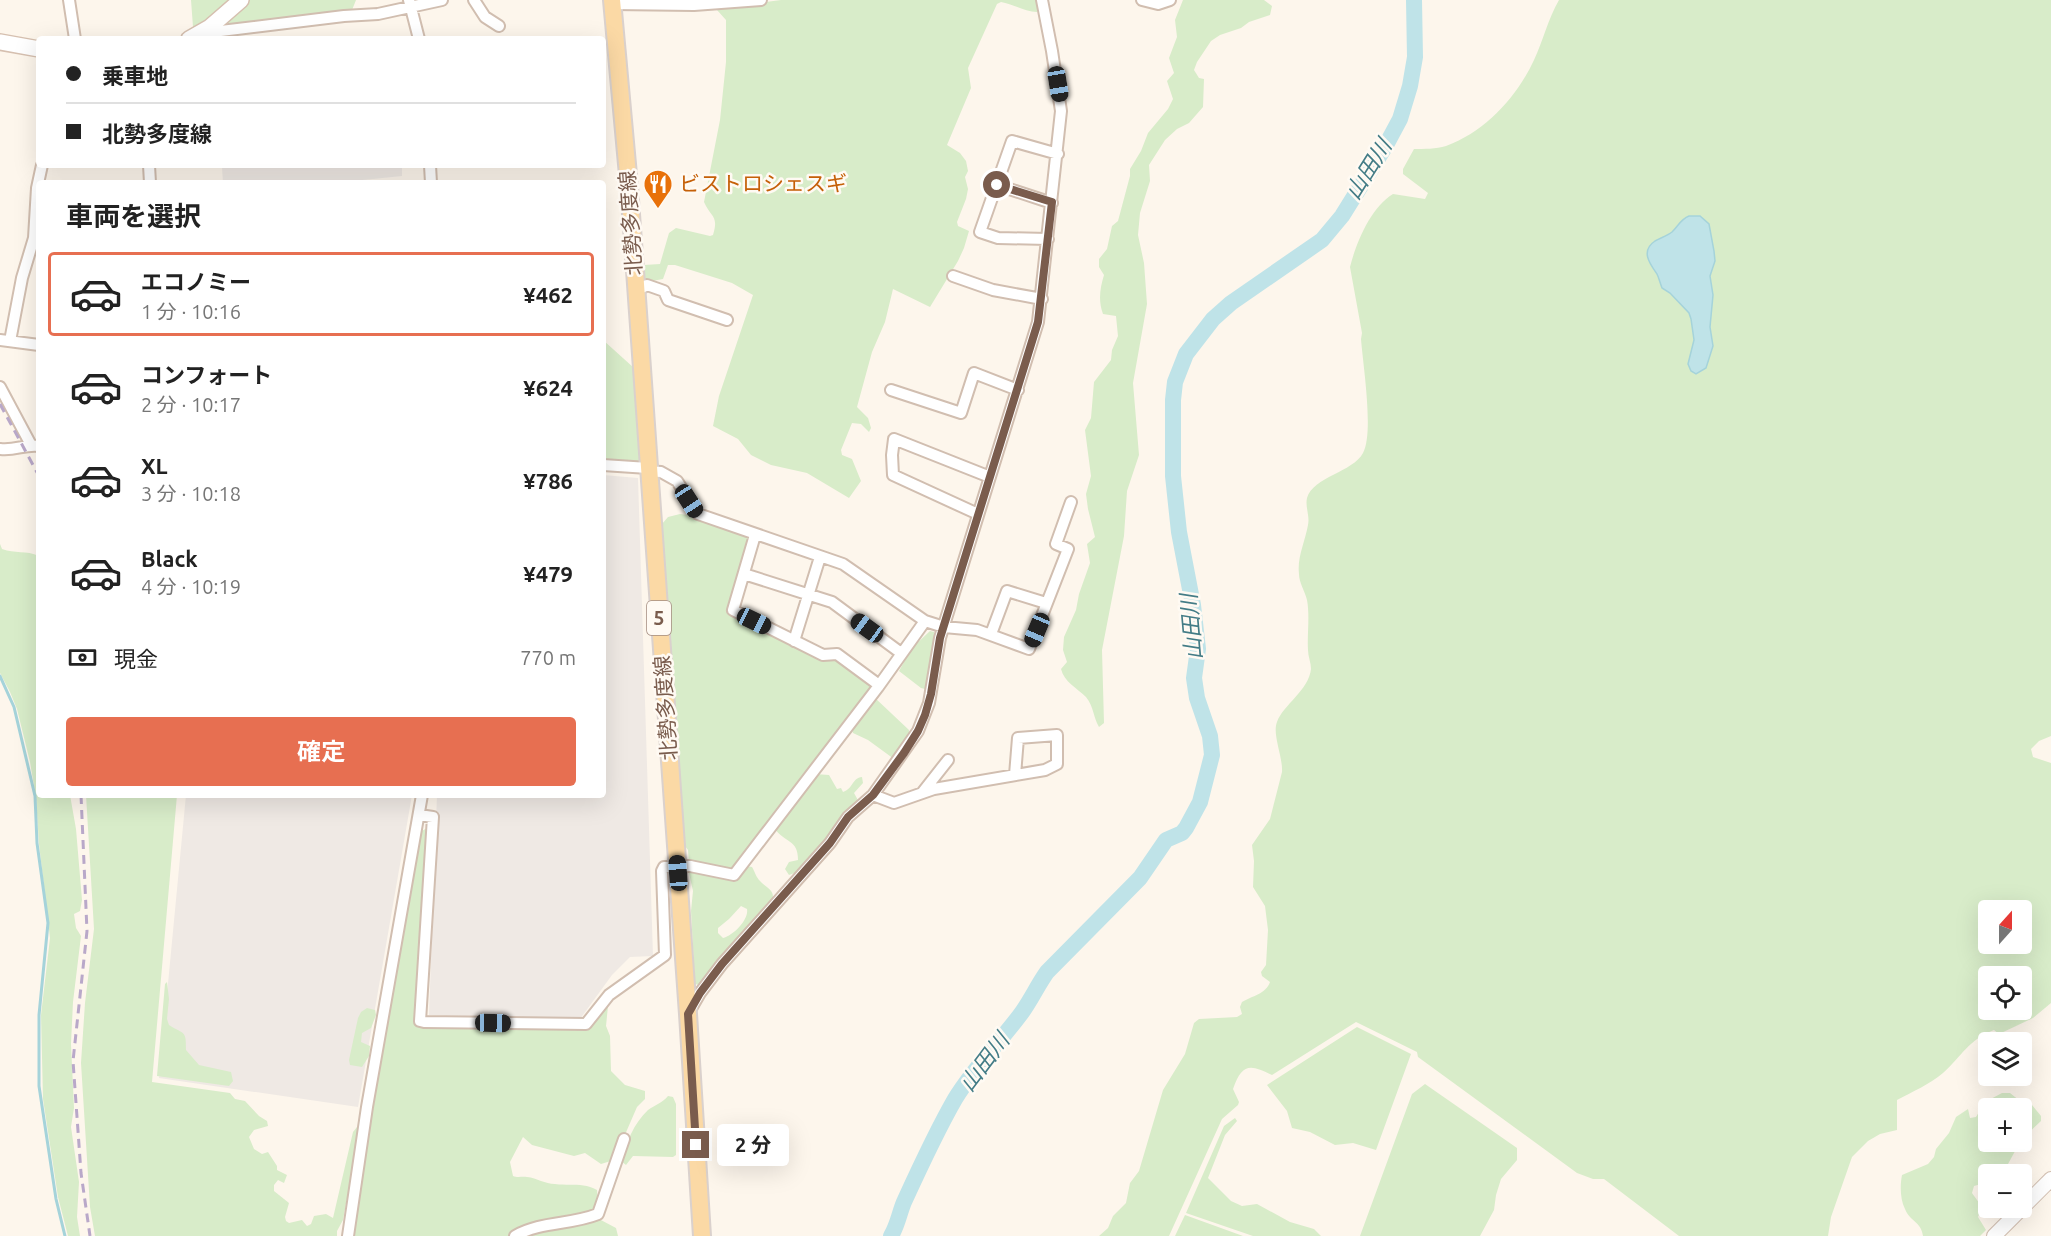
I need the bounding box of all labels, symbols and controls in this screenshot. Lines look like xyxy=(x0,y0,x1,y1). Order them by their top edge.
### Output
text: 乗車地 xyxy=(102,63,168,88)
car xyxy=(1046,65,1070,103)
text: 北勢多度線 xyxy=(102,121,212,146)
water label: 山田川 xyxy=(1339,132,1397,203)
restaurant icon: ビストロシェスギ xyxy=(642,168,674,210)
street label: 北勢多度線 xyxy=(614,170,646,276)
place label: ビストロシェスギ xyxy=(679,171,847,195)
route start xyxy=(983,171,1010,198)
text: 車両を選択 xyxy=(66,201,201,231)
icon: car xyxy=(69,267,123,321)
text: エコノミー xyxy=(141,269,251,294)
text: ¥462 xyxy=(523,282,573,307)
text: 1 分 · 10:16 xyxy=(141,300,241,323)
icon: car xyxy=(69,360,123,414)
text: コンフォート xyxy=(141,362,272,387)
text: ¥624 xyxy=(523,375,573,400)
text: 2 分 · 10:17 xyxy=(141,393,241,416)
icon: car xyxy=(69,453,123,507)
text: XL xyxy=(141,453,168,478)
text: ¥786 xyxy=(523,468,573,493)
car xyxy=(672,481,706,521)
text: 3 分 · 10:18 xyxy=(141,482,241,505)
icon: car xyxy=(69,546,123,600)
text: Black xyxy=(141,546,198,571)
text: ¥479 xyxy=(523,561,573,586)
text: 4 分 · 10:19 xyxy=(141,575,241,598)
water label: 山田川 xyxy=(1175,591,1206,661)
road number: 5 xyxy=(647,601,671,635)
car xyxy=(734,605,774,637)
car xyxy=(847,610,887,646)
car xyxy=(1022,610,1052,650)
icon: cash xyxy=(66,641,99,674)
text: 現金 xyxy=(114,646,158,671)
text: 770 m xyxy=(520,646,576,669)
street label: 北勢多度線 xyxy=(649,655,681,761)
button: 確定 xyxy=(66,717,576,786)
car xyxy=(668,854,688,892)
north arrow xyxy=(1978,900,2032,954)
map controls xyxy=(1978,900,2032,1218)
button: locate xyxy=(1978,966,2032,1020)
car xyxy=(475,1014,511,1032)
water label: 山田川 xyxy=(954,1026,1015,1096)
button: layers xyxy=(1978,1032,2032,1086)
button: + xyxy=(1978,1098,2032,1152)
callout: 2 分 xyxy=(717,1124,789,1166)
route end xyxy=(682,1131,709,1158)
text: 2 分 xyxy=(735,1133,771,1156)
button: − xyxy=(1978,1164,2032,1218)

